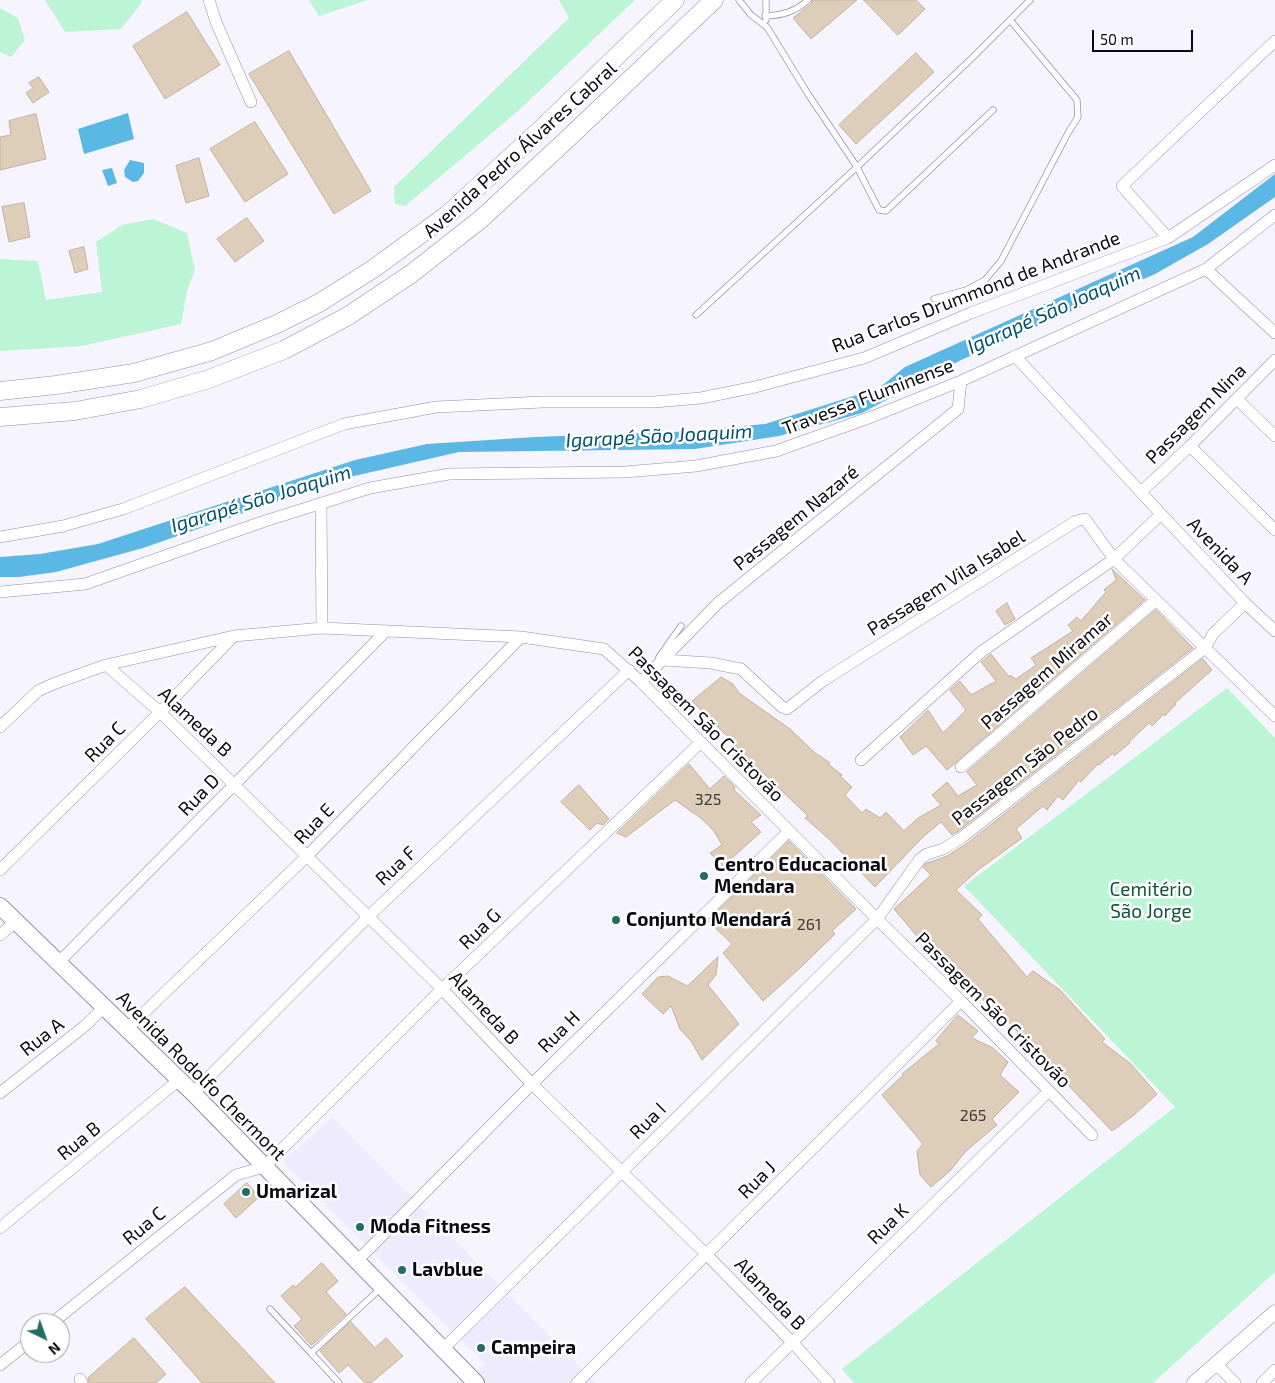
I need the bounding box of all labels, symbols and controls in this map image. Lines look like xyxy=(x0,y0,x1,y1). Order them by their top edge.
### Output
scale bar xyxy=(1095,20,1196,52)
text: 50 m xyxy=(1100,30,1134,48)
street label: Avenida Pedro Álvares Cabral xyxy=(419,57,621,243)
street label: Rua Carlos Drummond de Andrande xyxy=(829,226,1123,358)
water label: Igarapé São Joaquim xyxy=(964,261,1144,359)
street label: Travessa Fluminense xyxy=(779,354,957,440)
street label: Passagem Nina xyxy=(1141,359,1251,469)
water label: Igarapé São Joaquim xyxy=(565,419,753,453)
water label: Igarapé São Joaquim xyxy=(168,460,354,538)
street label: Passagem Nazaré xyxy=(729,461,863,575)
street label: Avenida A xyxy=(1182,513,1258,589)
street label: Passagem Vila Isabel xyxy=(863,525,1029,641)
street label: Passagem Miramar xyxy=(976,608,1118,734)
street label: Passagem São Cristovão xyxy=(623,641,789,807)
street label: Alameda B xyxy=(154,682,236,762)
street label: Passagem São Pedro xyxy=(947,702,1103,830)
street label: Rua C xyxy=(80,717,130,767)
street label: Rua D xyxy=(173,769,225,821)
house number: 325 xyxy=(695,790,721,810)
street label: Rua E xyxy=(289,799,339,849)
street label: Rua F xyxy=(371,841,421,891)
place label: Centro Educacional Mendara xyxy=(714,854,887,898)
marker: Centro Educacional Mendara xyxy=(698,870,710,882)
park label: Cemitério São Jorge xyxy=(1110,879,1192,923)
street label: Rua G xyxy=(454,904,506,954)
place label: Conjunto Mendará xyxy=(626,909,791,931)
marker: Conjunto Mendará xyxy=(610,914,622,926)
house number: 261 xyxy=(797,915,821,935)
street label: Passagem São Cristovão xyxy=(910,927,1076,1093)
street label: Alameda B xyxy=(444,967,524,1049)
street label: Avenida Rodolfo Chermont xyxy=(112,987,290,1165)
street label: Rua H xyxy=(533,1006,585,1058)
street label: Rua A xyxy=(16,1013,68,1061)
street label: Rua I xyxy=(625,1098,671,1144)
house number: 265 xyxy=(960,1106,986,1126)
street label: Rua B xyxy=(53,1117,105,1165)
street label: Rua J xyxy=(733,1156,781,1204)
place label: Umarizal xyxy=(256,1181,337,1203)
marker: Umarizal xyxy=(240,1186,252,1198)
street label: Rua K xyxy=(863,1199,913,1249)
street label: Rua C xyxy=(118,1202,170,1250)
place label: Moda Fitness xyxy=(370,1216,491,1238)
marker: Moda Fitness xyxy=(354,1221,366,1233)
street label: Alameda B xyxy=(730,1253,810,1335)
place label: Lavblue xyxy=(412,1259,483,1281)
marker: Lavblue xyxy=(396,1264,408,1276)
north arrow xyxy=(20,1313,70,1363)
place label: Campeira xyxy=(491,1337,576,1359)
text: N xyxy=(45,1339,64,1358)
marker: Campeira xyxy=(475,1342,487,1354)

